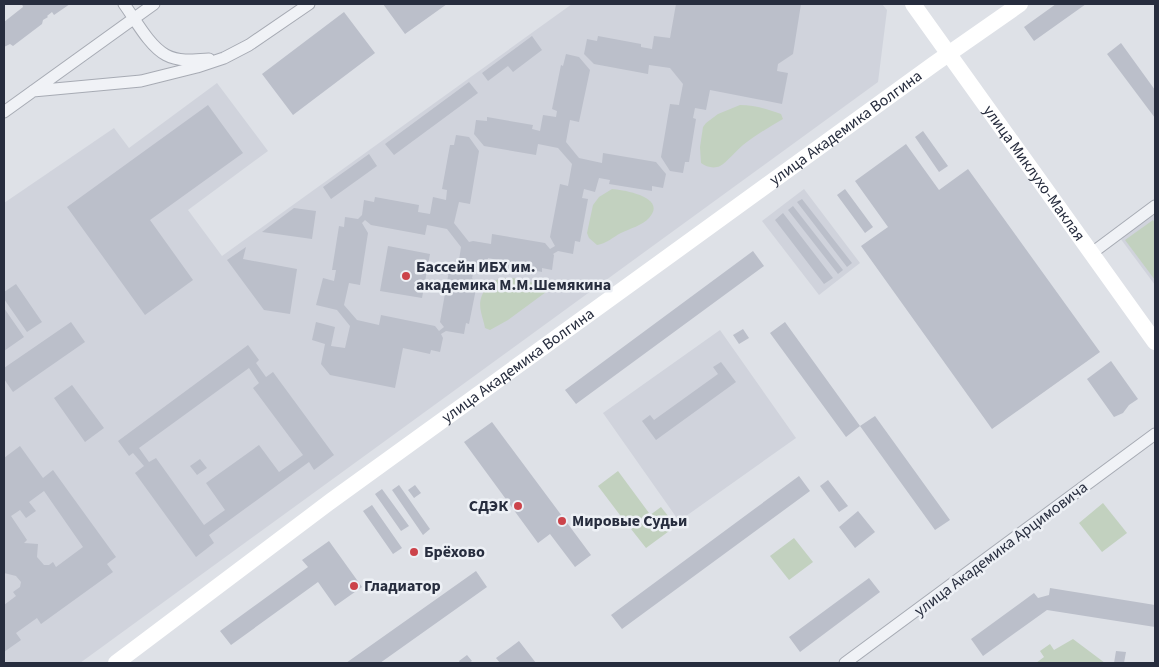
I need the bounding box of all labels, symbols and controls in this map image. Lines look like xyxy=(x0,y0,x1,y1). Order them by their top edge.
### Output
street label: улица Академика Волгина xyxy=(765,65,927,191)
street label: улица Миклухо-Маклая xyxy=(978,101,1090,246)
place label: Бассейн ИБХ им. академика М.М.Шемякина xyxy=(416,256,611,296)
marker: Бассейн ИБХ им. академика М.М.Шемякина xyxy=(400,270,412,282)
street label: улица Академика Волгина xyxy=(437,303,599,428)
street label: улица Академика Арцимовича xyxy=(910,476,1092,622)
place label: СДЭК xyxy=(469,495,508,517)
marker: СДЭК xyxy=(512,500,524,512)
place label: Мировые Судьи xyxy=(572,510,687,532)
marker: Мировые Судьи xyxy=(556,515,568,527)
place label: Брёхово xyxy=(424,541,485,563)
marker: Брёхово xyxy=(408,546,420,558)
place label: Гладиатор xyxy=(364,575,441,597)
marker: Гладиатор xyxy=(348,580,360,592)

